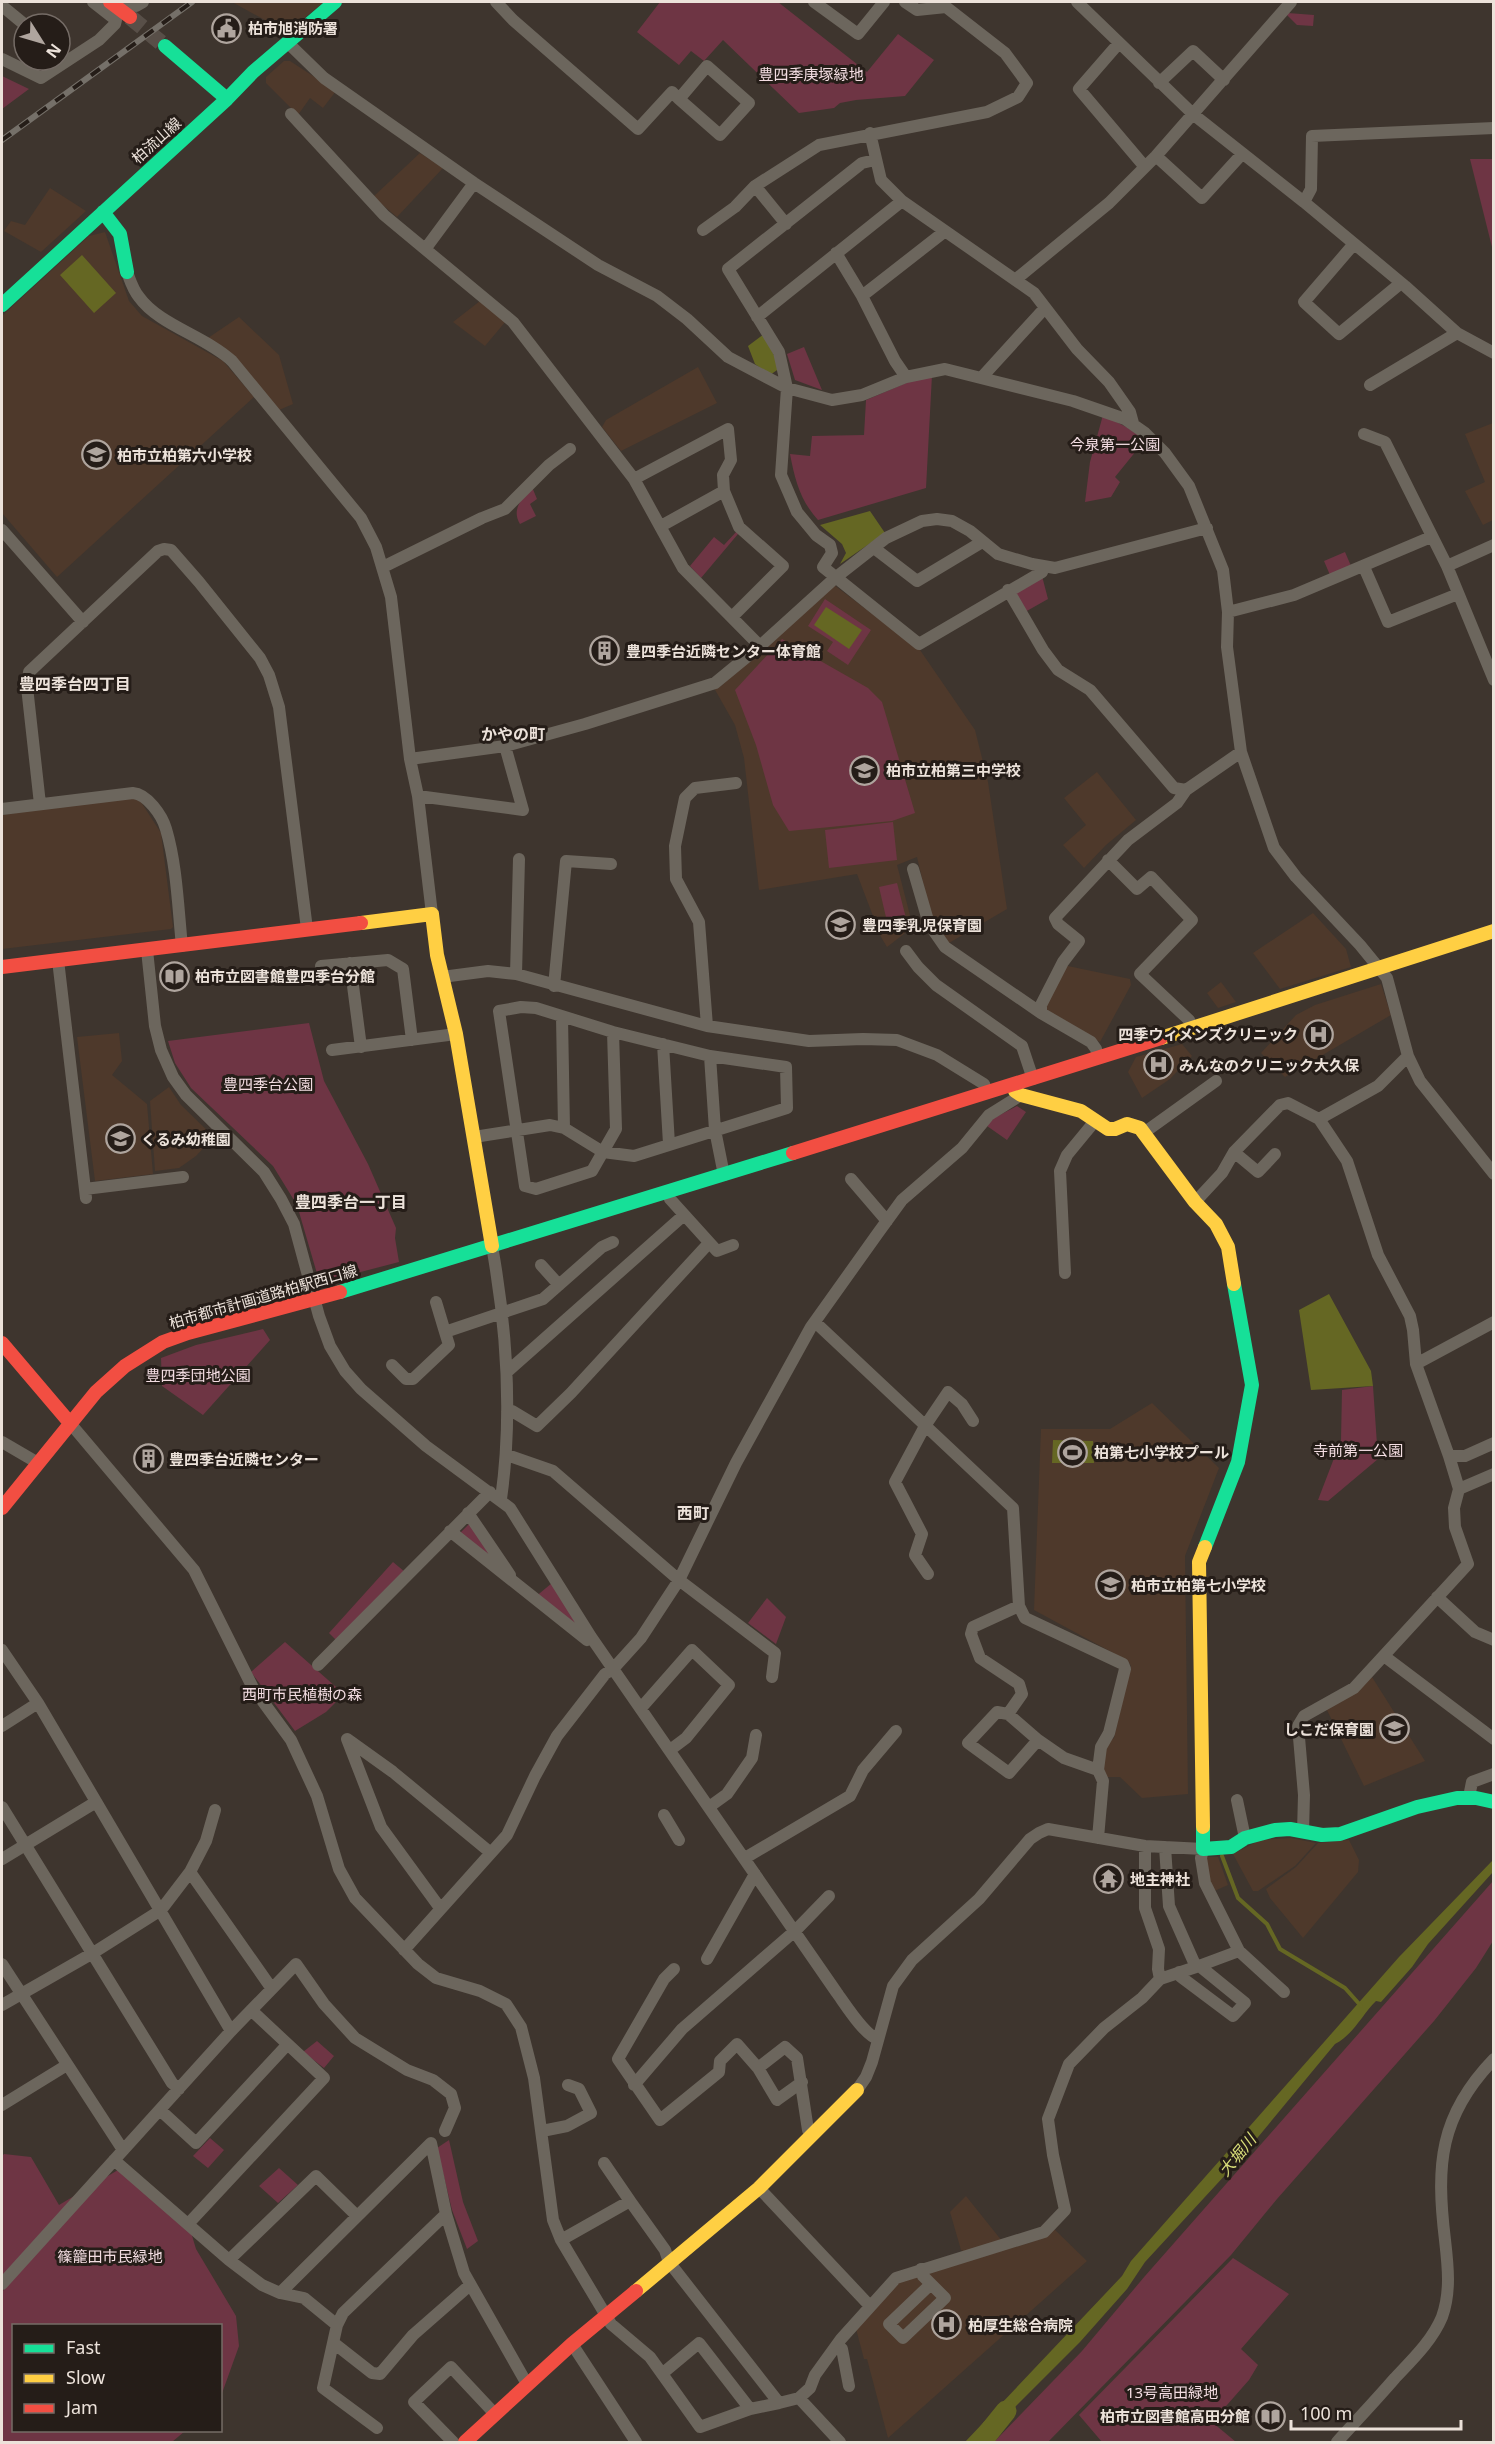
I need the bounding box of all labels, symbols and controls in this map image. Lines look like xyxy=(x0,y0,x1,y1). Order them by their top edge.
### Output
north arrow xyxy=(12,12,72,72)
public building icon: 柏市旭消防署 xyxy=(211,12,243,44)
place label: 柏市旭消防署 xyxy=(248,18,338,38)
text: N xyxy=(41,39,67,63)
park label: 豊四季庚塚緑地 xyxy=(758,64,864,84)
street label: 柏流山線 xyxy=(127,112,185,168)
park label: 今泉第一公園 xyxy=(1070,434,1160,454)
school or university icon: 柏市立柏第六小学校 xyxy=(80,439,112,471)
place label: 柏市立柏第六小学校 xyxy=(117,445,252,465)
building icon: 豊四季台近隣センター体育館 xyxy=(589,635,621,667)
place label: 豊四季台近隣センター体育館 xyxy=(626,641,821,661)
district label: 豊四季台四丁目 xyxy=(19,673,131,695)
district label: かやの町 xyxy=(481,723,545,745)
school or university icon: 柏市立柏第三中学校 xyxy=(849,754,881,786)
place label: 柏市立柏第三中学校 xyxy=(886,760,1021,780)
school or university icon: 豊四季乳児保育園 xyxy=(825,909,857,941)
place label: 豊四季乳児保育園 xyxy=(862,915,982,935)
library icon: 柏市立図書館豊四季台分館 xyxy=(158,960,190,992)
place label: 柏市立図書館豊四季台分館 xyxy=(195,966,375,986)
hospital icon: 四季ウィメンズクリニック xyxy=(1303,1018,1335,1050)
place label: 四季ウィメンズクリニック xyxy=(1118,1024,1298,1044)
hospital icon: みんなのクリニック大久保 xyxy=(1142,1049,1174,1081)
place label: みんなのクリニック大久保 xyxy=(1179,1055,1360,1075)
park label: 豊四季台公園 xyxy=(223,1074,313,1094)
school or university icon: くるみ幼稚園 xyxy=(104,1123,136,1155)
place label: くるみ幼稚園 xyxy=(141,1129,231,1149)
district label: 豊四季台一丁目 xyxy=(295,1191,407,1213)
street label: 柏市都市計画道路柏駅西口線 xyxy=(167,1260,359,1332)
park label: 豊四季団地公園 xyxy=(145,1365,251,1385)
sports icon: 柏第七小学校プール xyxy=(1057,1436,1089,1468)
park label: 寺前第一公園 xyxy=(1313,1440,1403,1460)
place label: 柏第七小学校プール xyxy=(1094,1442,1229,1462)
building icon: 豊四季台近隣センター xyxy=(132,1443,164,1475)
place label: 豊四季台近隣センター xyxy=(169,1449,319,1469)
district label: 西町 xyxy=(677,1502,709,1524)
school or university icon: 柏市立柏第七小学校 xyxy=(1094,1569,1126,1601)
place label: 柏市立柏第七小学校 xyxy=(1131,1575,1266,1595)
park label: 西町市民植樹の森 xyxy=(242,1684,362,1704)
school or university icon: しこだ保育園 xyxy=(1379,1713,1411,1745)
place label: しこだ保育園 xyxy=(1284,1719,1374,1739)
temple icon: 地主神社 xyxy=(1093,1863,1125,1895)
place label: 地主神社 xyxy=(1130,1869,1190,1889)
water label: 大堀川 xyxy=(1213,2128,1262,2181)
park label: 篠籠田市民緑地 xyxy=(57,2246,163,2266)
hospital icon: 柏厚生総合病院 xyxy=(931,2309,963,2341)
place label: 柏厚生総合病院 xyxy=(968,2315,1073,2335)
legend xyxy=(12,2324,222,2432)
text: Fast xyxy=(66,2335,101,2359)
text: Slow xyxy=(66,2365,105,2389)
park label: 13号高田緑地 xyxy=(1126,2382,1218,2402)
scale bar xyxy=(1291,2393,1460,2431)
text: Jam xyxy=(64,2395,98,2419)
library icon: 柏市立図書館高田分館 xyxy=(1255,2400,1287,2432)
text: 100 m xyxy=(1300,2401,1352,2425)
place label: 柏市立図書館高田分館 xyxy=(1100,2406,1250,2426)

